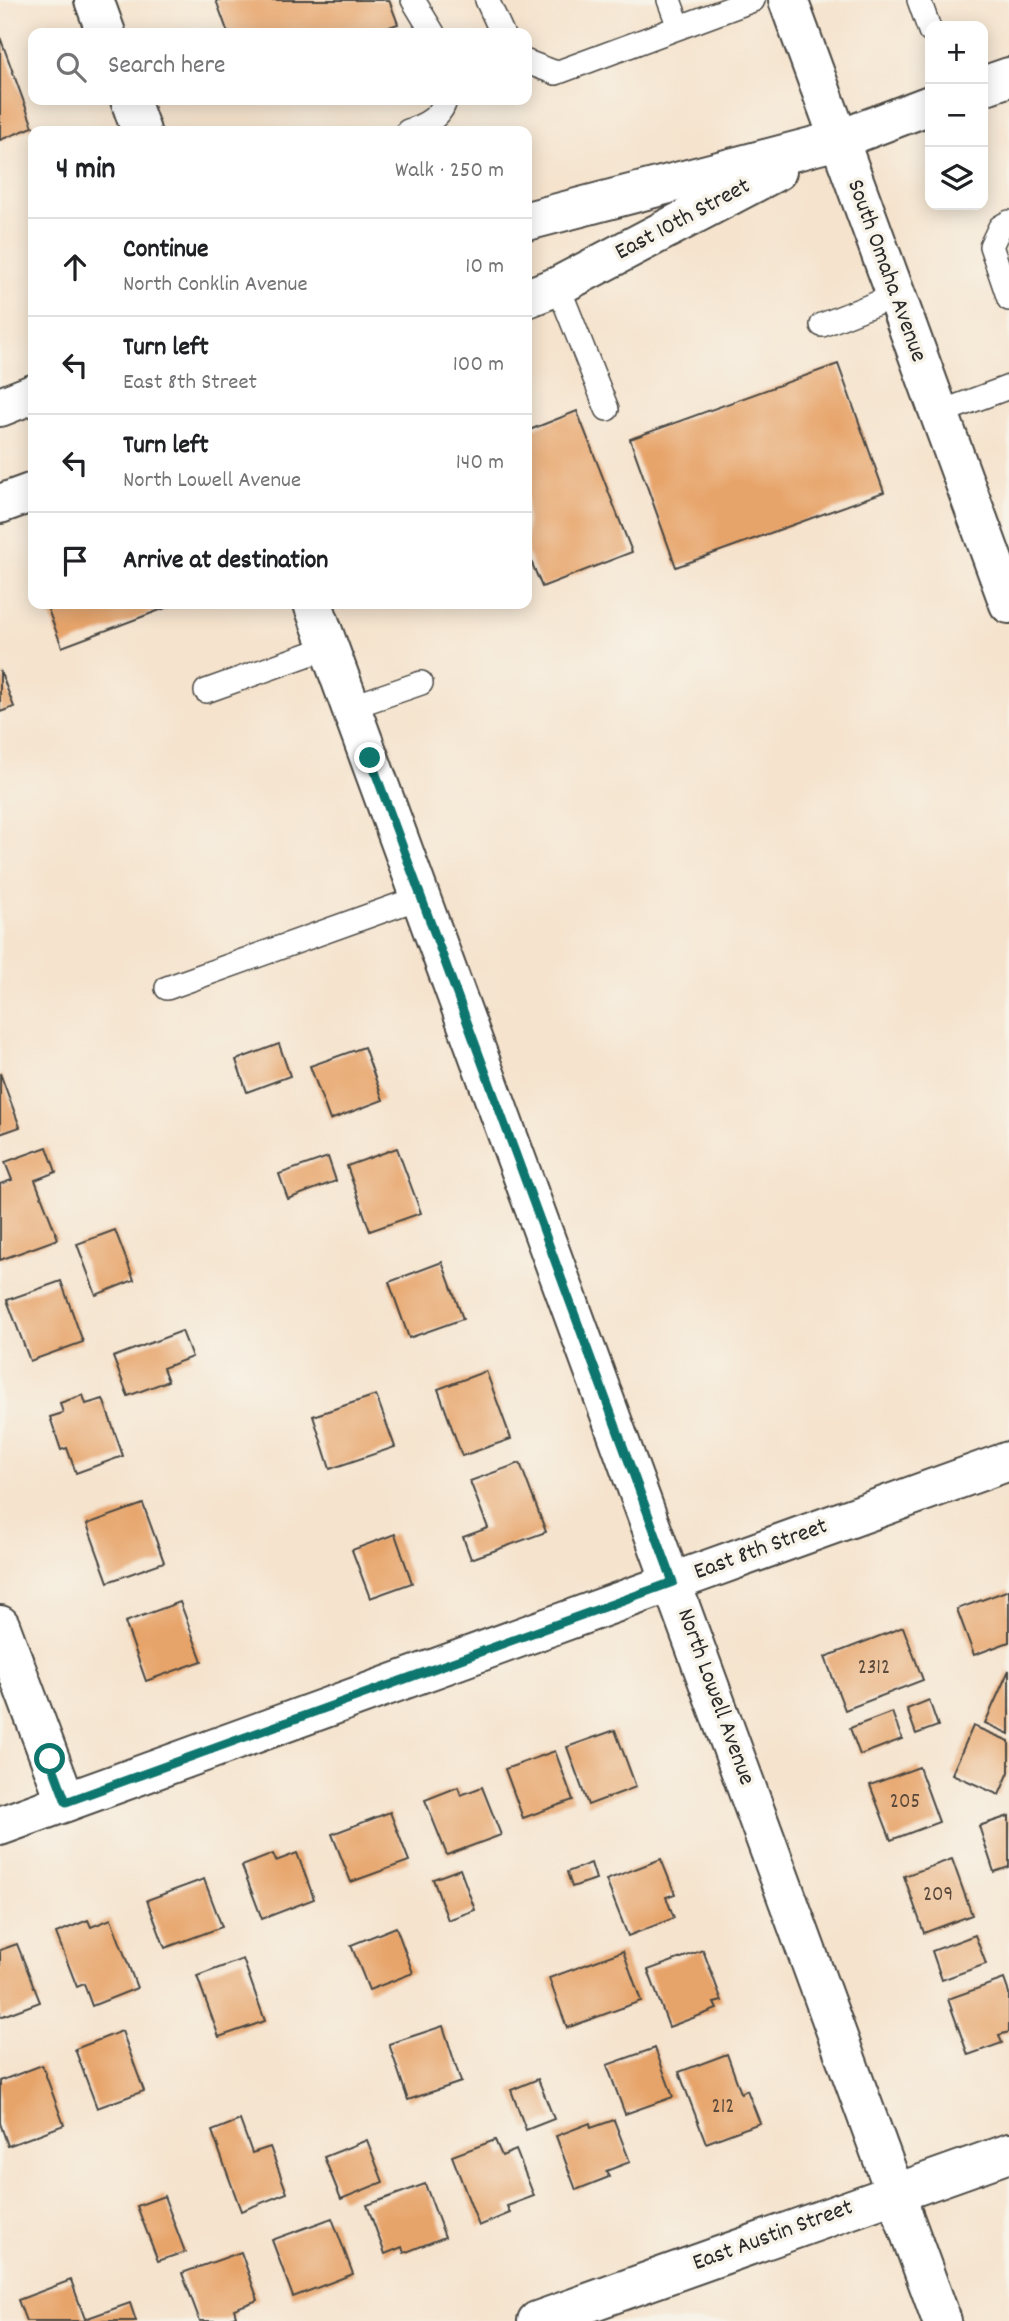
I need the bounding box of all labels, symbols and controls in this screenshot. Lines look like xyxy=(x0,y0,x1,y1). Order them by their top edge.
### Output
map controls xyxy=(925,21,988,210)
button: + xyxy=(925,21,988,84)
search box xyxy=(28,28,532,105)
icon: search xyxy=(52,48,90,86)
text: Search here xyxy=(108,48,226,85)
button: − xyxy=(925,84,988,147)
button: layers xyxy=(925,147,988,210)
text: 4 min xyxy=(56,150,115,193)
text: Walk · 250 m xyxy=(395,155,504,188)
street label: East 10th Street xyxy=(609,170,757,270)
street label: South Omaha Avenue xyxy=(837,175,935,367)
text: Continue xyxy=(123,232,208,269)
icon: ahead xyxy=(56,248,94,286)
text: 10 m xyxy=(465,251,504,284)
text: North Conklin Avenue xyxy=(123,269,308,302)
text: Turn left xyxy=(123,330,209,367)
icon: left xyxy=(56,346,94,384)
text: 100 m xyxy=(453,349,504,382)
text: East 8th Street xyxy=(123,367,257,400)
text: Turn left xyxy=(123,428,209,465)
icon: left xyxy=(56,444,94,482)
text: 140 m xyxy=(456,447,504,480)
text: North Lowell Avenue xyxy=(123,465,301,498)
icon: arrive xyxy=(56,542,94,580)
text: Arrive at destination xyxy=(123,543,328,580)
route end xyxy=(354,742,385,773)
street label: East 8th Street xyxy=(689,1510,833,1590)
street label: North Lowell Avenue xyxy=(667,1604,763,1790)
house number: 2312 xyxy=(858,1654,890,1684)
route start xyxy=(34,1743,65,1774)
house number: 205 xyxy=(890,1788,920,1818)
house number: 209 xyxy=(923,1881,953,1911)
house number: 212 xyxy=(712,2093,734,2123)
street label: East Austin Street xyxy=(688,2191,858,2281)

